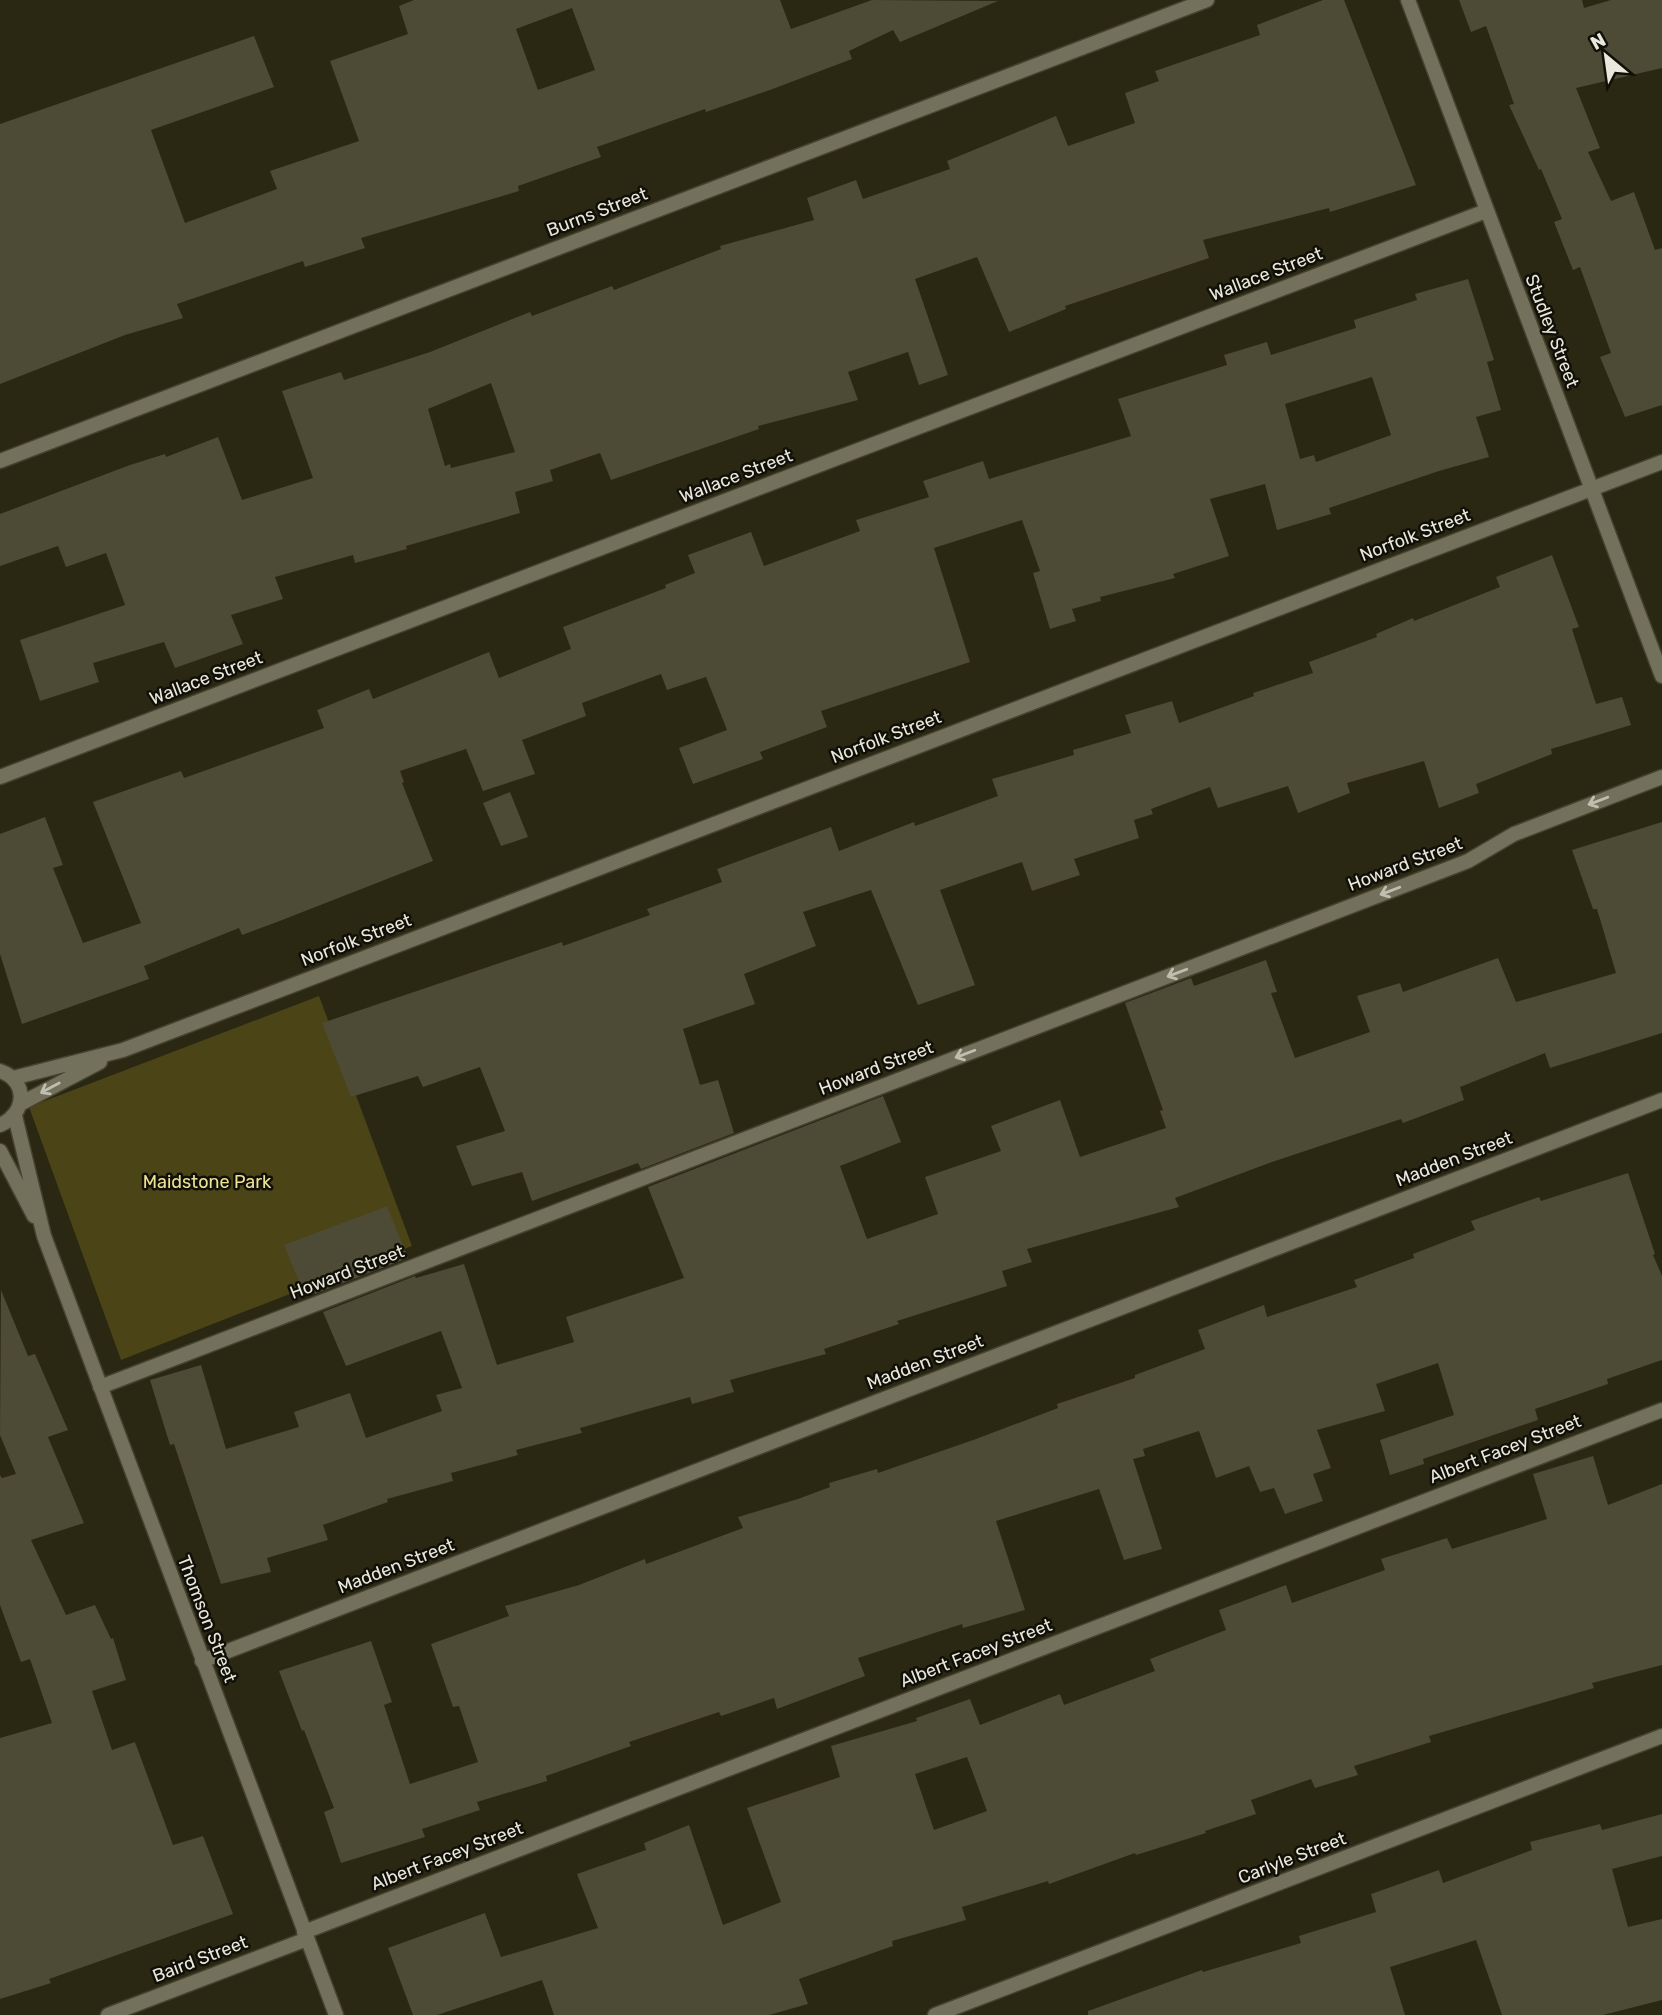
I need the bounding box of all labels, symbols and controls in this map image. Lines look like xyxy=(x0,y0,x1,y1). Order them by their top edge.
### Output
north arrow xyxy=(1571,21,1641,91)
text: N xyxy=(1586,28,1610,55)
street label: Burns Street xyxy=(543,183,651,241)
street label: Wallace Street xyxy=(1206,242,1326,306)
street label: Studley Street xyxy=(1520,271,1584,391)
street label: Wallace Street xyxy=(676,444,796,508)
street label: Norfolk Street xyxy=(1357,504,1473,566)
street label: Wallace Street xyxy=(146,646,266,710)
street label: Norfolk Street xyxy=(828,706,944,768)
one-way arrow xyxy=(1588,796,1610,809)
street label: Howard Street xyxy=(1345,832,1465,896)
one-way arrow xyxy=(1379,886,1401,898)
street label: Norfolk Street xyxy=(298,909,414,971)
one-way arrow xyxy=(1167,967,1189,980)
street label: Howard Street xyxy=(816,1036,936,1100)
one-way arrow xyxy=(955,1049,977,1062)
one-way arrow xyxy=(40,1082,61,1096)
street label: Madden Street xyxy=(1393,1127,1515,1191)
park label: Maidstone Park xyxy=(143,1171,272,1193)
street label: Howard Street xyxy=(287,1240,407,1304)
street label: Madden Street xyxy=(864,1330,986,1394)
street label: Albert Facey Street xyxy=(1426,1410,1584,1488)
street label: Madden Street xyxy=(335,1534,457,1598)
street label: Thomson Street xyxy=(173,1552,241,1686)
street label: Albert Facey Street xyxy=(897,1614,1055,1692)
street label: Albert Facey Street xyxy=(368,1817,526,1895)
street label: Carlyle Street xyxy=(1235,1827,1349,1889)
street label: Baird Street xyxy=(149,1931,251,1987)

